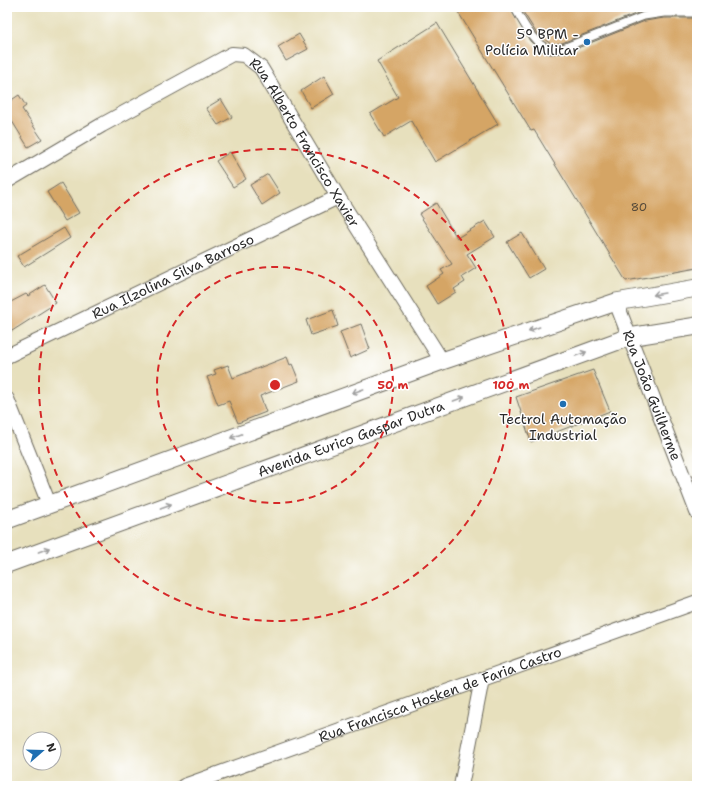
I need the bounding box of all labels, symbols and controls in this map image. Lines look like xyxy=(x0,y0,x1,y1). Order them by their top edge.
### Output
place label: 5º BPM - Polícia Militar xyxy=(485,25,579,59)
marker: 5º BPM - Polícia Militar xyxy=(582,37,592,47)
street label: Rua Alberto Francisco Xavier xyxy=(246,54,364,231)
house number: 80 xyxy=(631,199,647,215)
street label: Rua Ilzolina Silva Barroso xyxy=(89,230,257,323)
one-way arrow xyxy=(652,291,665,299)
one-way arrow xyxy=(528,326,540,334)
street label: Rua João Guilherme xyxy=(619,327,685,463)
one-way arrow xyxy=(575,350,587,358)
text: 50 m xyxy=(378,377,409,393)
text: 100 m xyxy=(493,377,530,393)
centre of rings xyxy=(268,378,282,392)
one-way arrow xyxy=(353,388,365,396)
one-way arrow xyxy=(452,395,465,402)
street label: Avenida Eurico Gaspar Dutra xyxy=(255,396,447,481)
marker: Tectrol Automação Industrial xyxy=(558,399,568,409)
place label: Tectrol Automação Industrial xyxy=(499,410,627,444)
one-way arrow xyxy=(231,432,243,440)
one-way arrow xyxy=(159,502,172,509)
one-way arrow xyxy=(37,546,49,554)
street label: Rua Francisca Hosken de Faria Castro xyxy=(316,642,564,746)
north arrow xyxy=(22,731,62,771)
text: N xyxy=(42,741,60,755)

